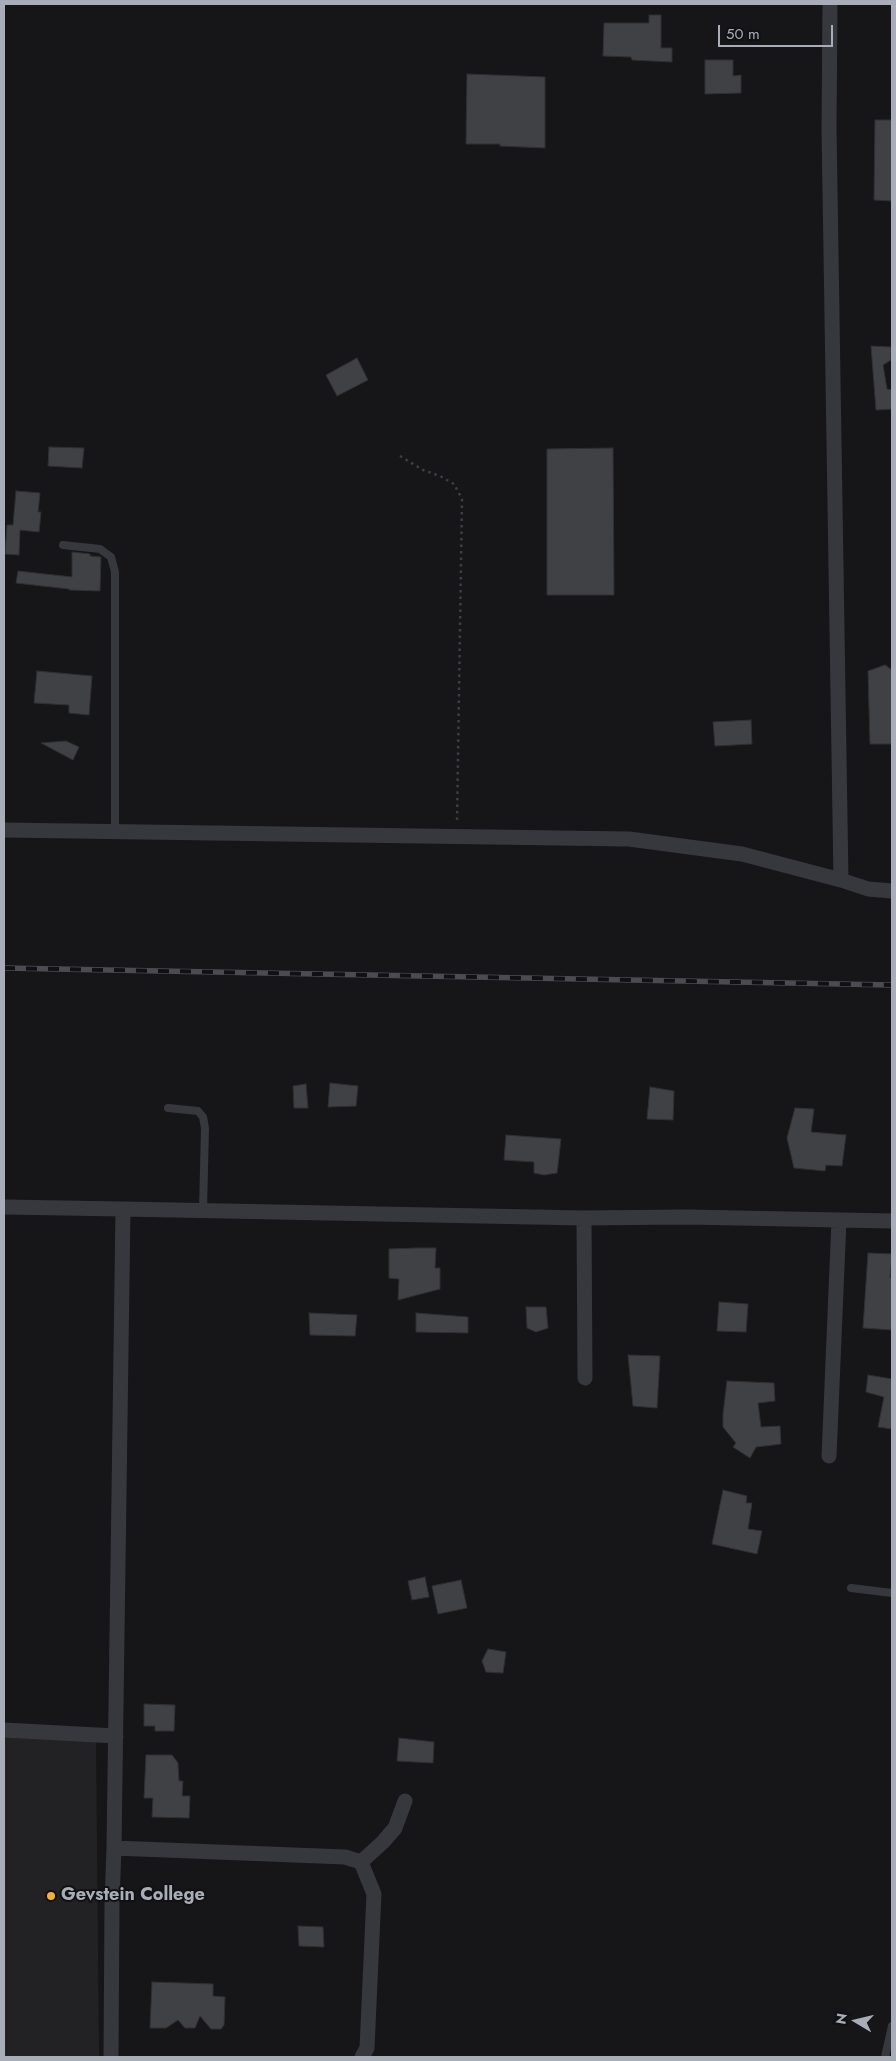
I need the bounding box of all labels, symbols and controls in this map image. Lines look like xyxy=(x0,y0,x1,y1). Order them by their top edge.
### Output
scale bar xyxy=(721,15,836,47)
text: 50 m xyxy=(726,23,760,45)
place label: Gevstein College xyxy=(61,1885,205,1907)
marker: Gevstein College xyxy=(45,1890,57,1902)
north arrow xyxy=(831,1996,881,2046)
text: N xyxy=(830,2012,852,2026)

